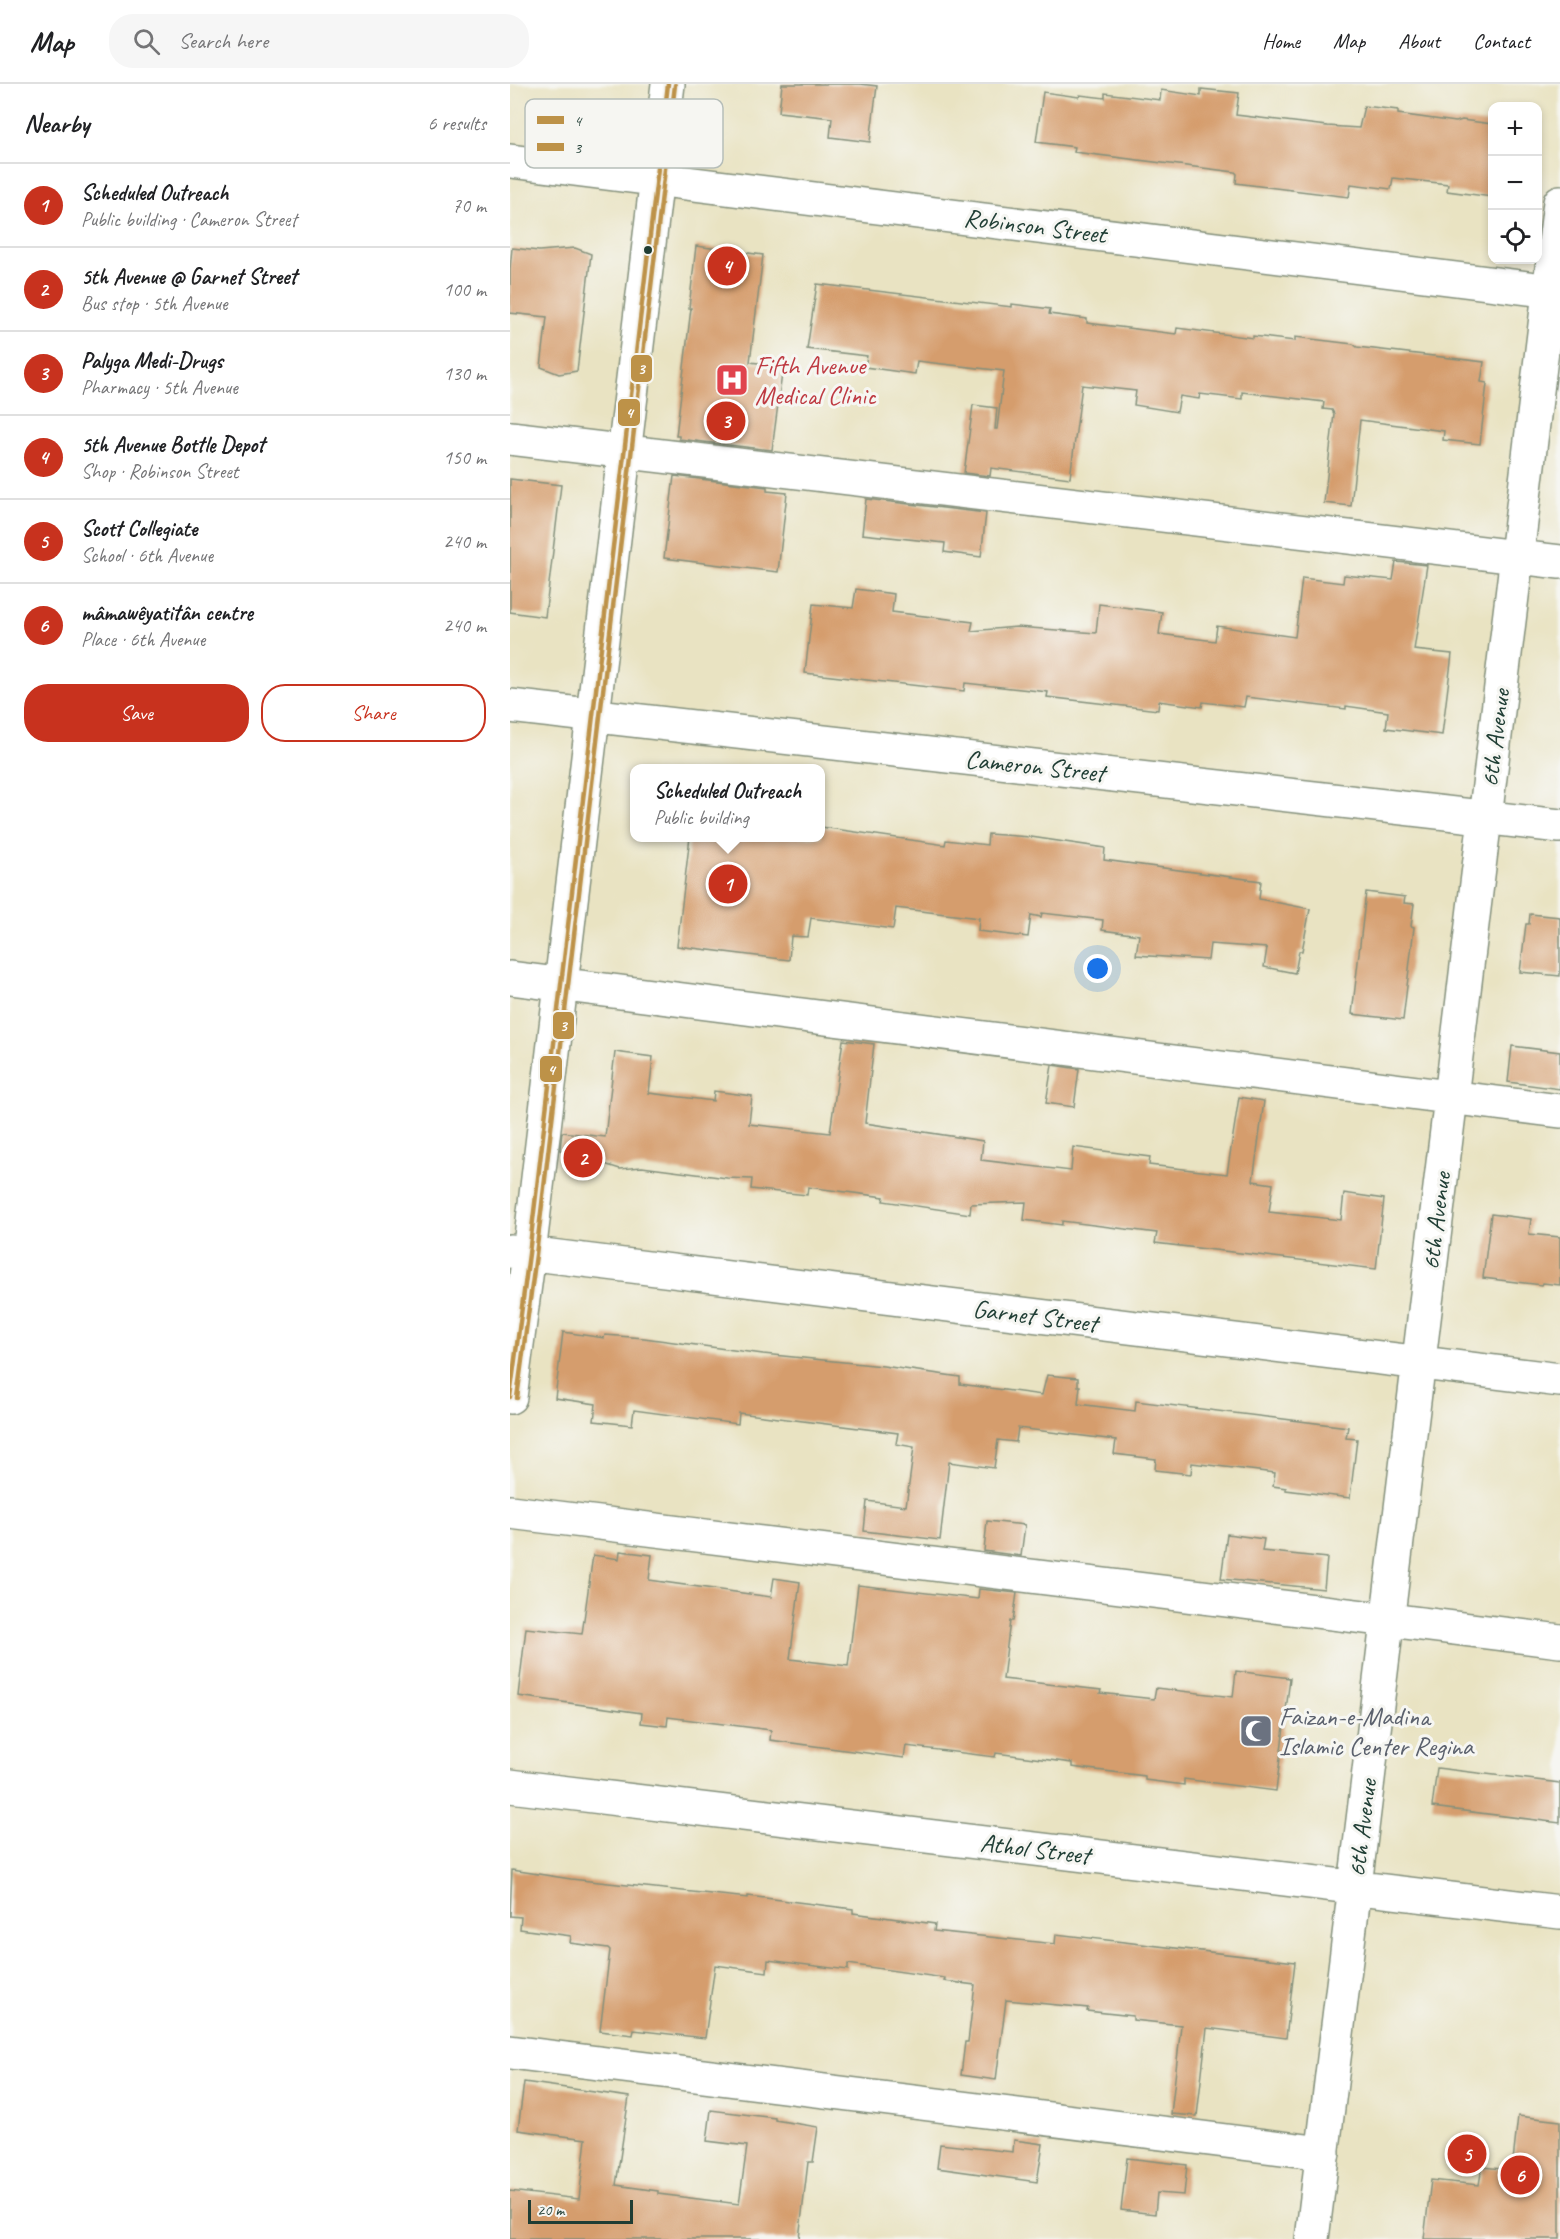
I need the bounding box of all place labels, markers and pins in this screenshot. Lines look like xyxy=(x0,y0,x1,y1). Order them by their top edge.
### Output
unlabelled marker xyxy=(642,244,654,256)
pin: 4 xyxy=(708,244,746,288)
place label: Fifth Avenue Medical Clinic xyxy=(755,349,877,412)
hospital icon: Fifth Avenue Medical Clinic xyxy=(714,362,750,398)
pin: 3 xyxy=(706,398,746,444)
pin: 1 xyxy=(708,862,748,906)
pin: 2 xyxy=(564,1136,602,1180)
place label: Faizan-e-Madina Islamic Center Regina xyxy=(1279,1700,1475,1763)
mosque icon: Faizan-e-Madina Islamic Center Regina xyxy=(1238,1713,1274,1749)
pin: 5 xyxy=(1448,2132,1486,2176)
pin: 6 xyxy=(1500,2152,1540,2198)

